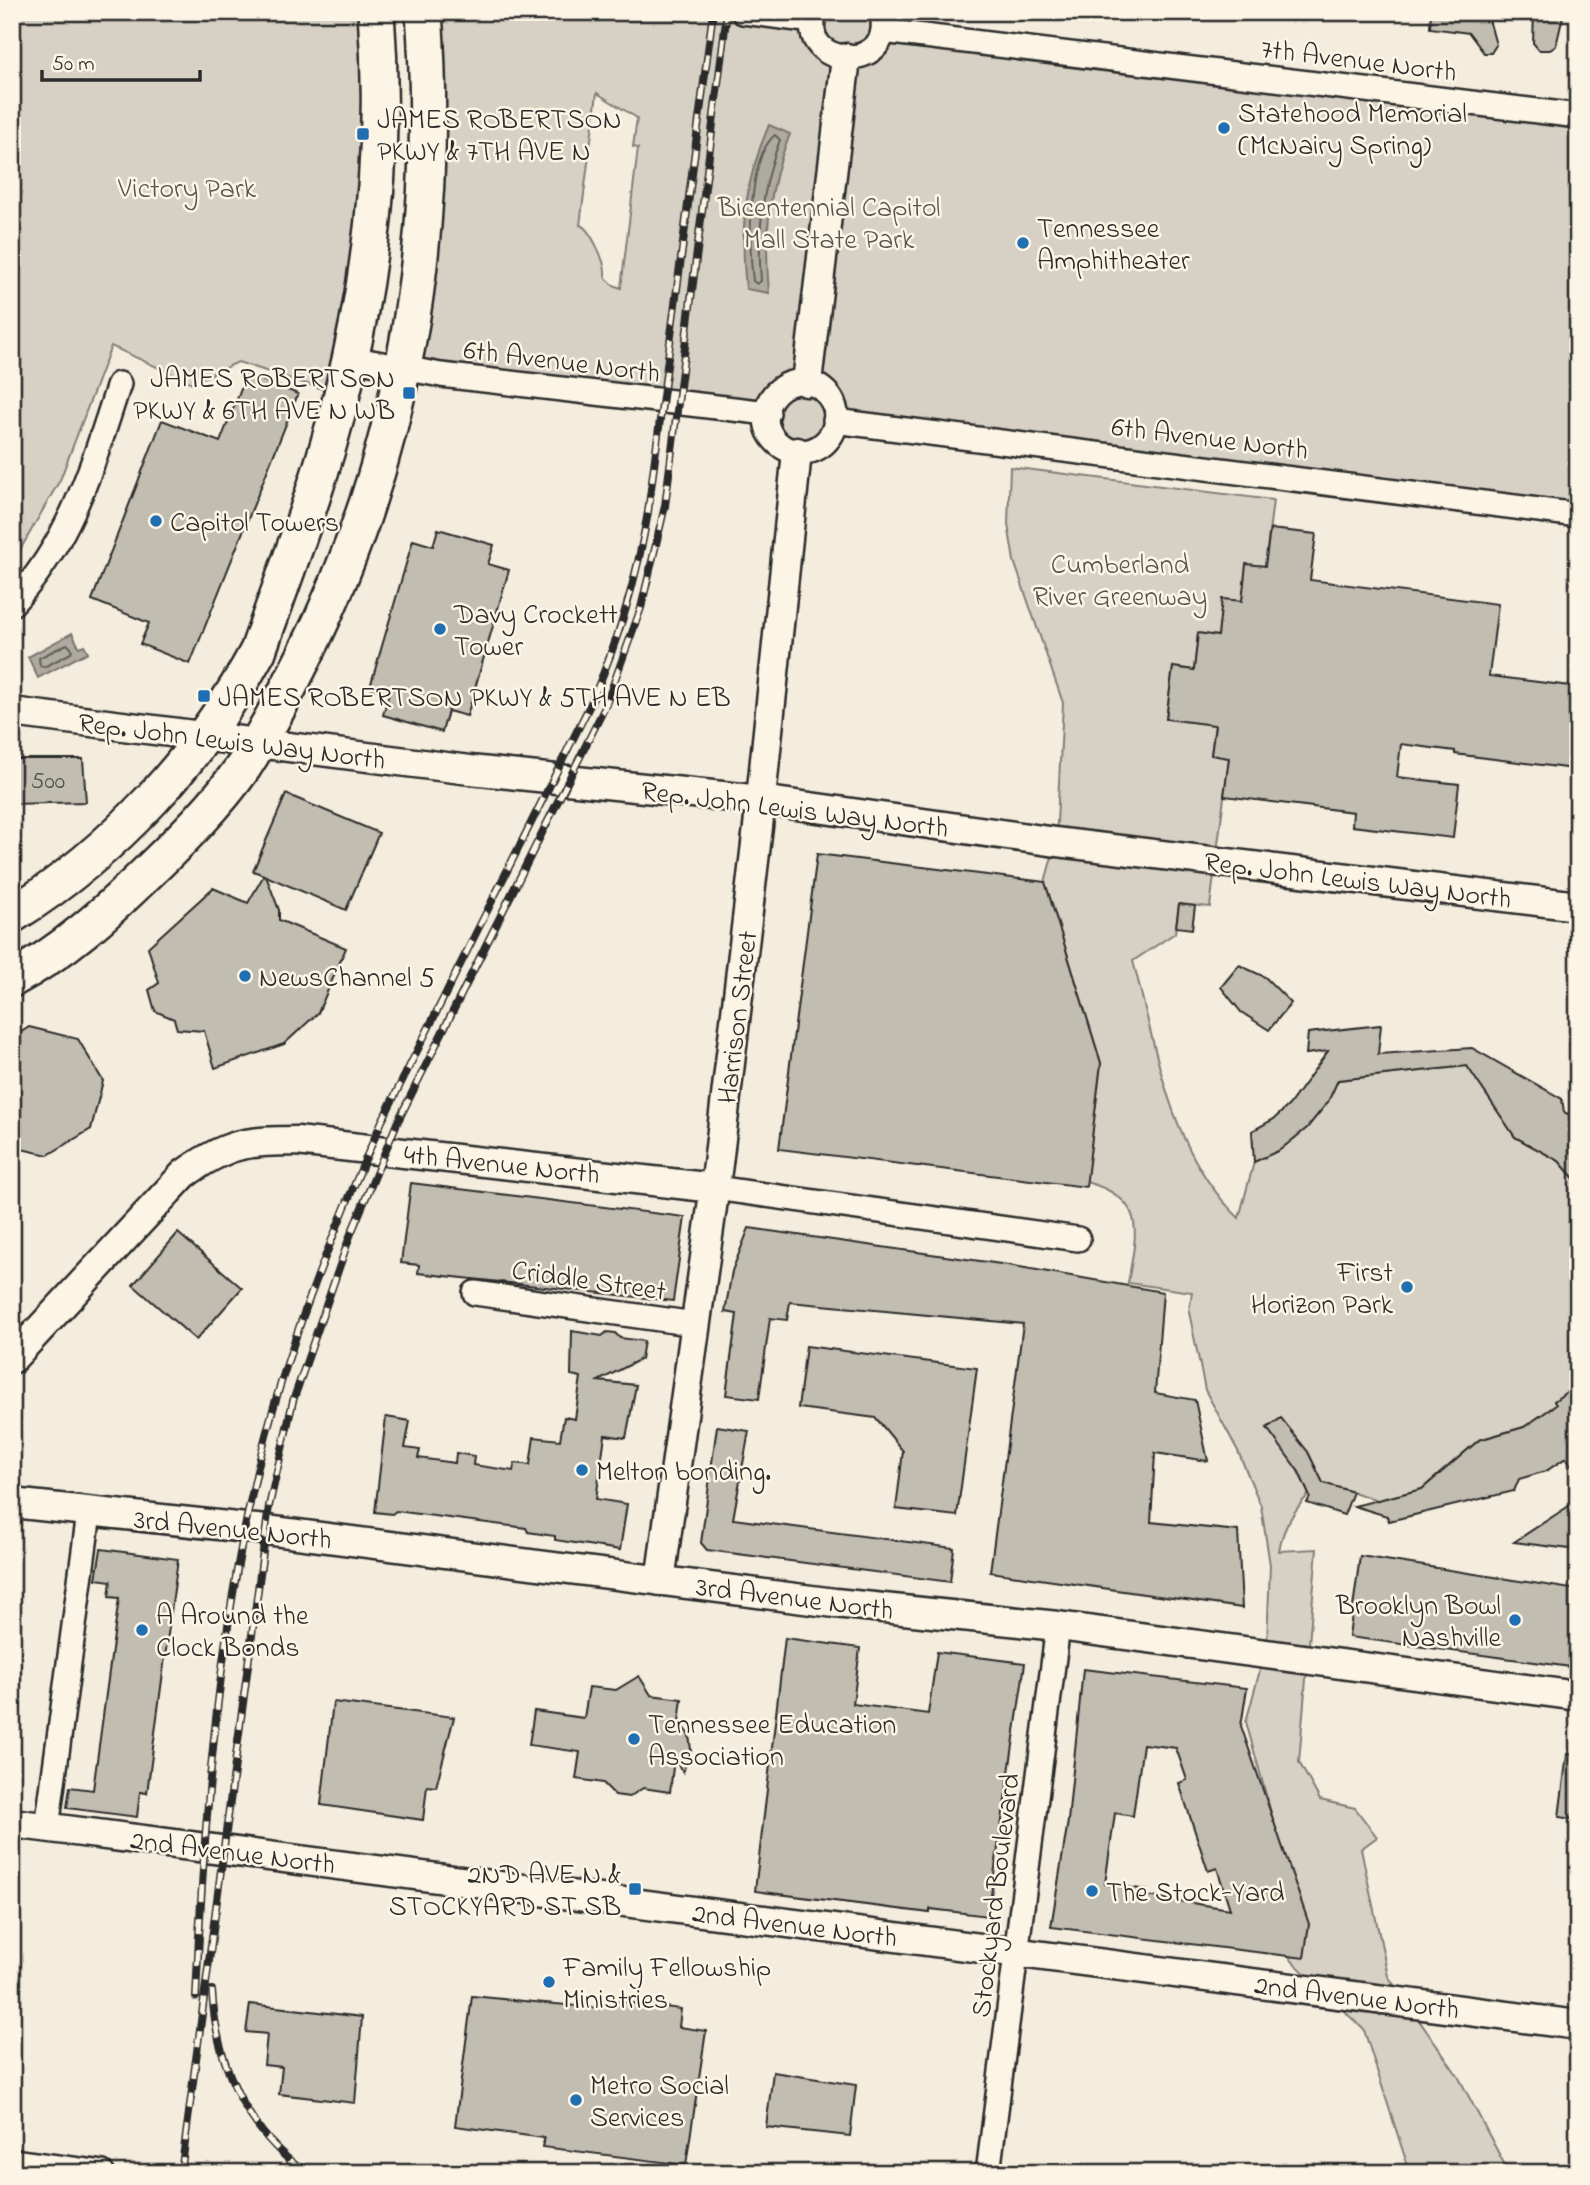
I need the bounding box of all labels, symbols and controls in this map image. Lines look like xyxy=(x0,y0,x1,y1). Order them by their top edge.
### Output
street label: 7th Avenue North xyxy=(1258,30,1459,95)
scale bar xyxy=(42,38,200,82)
text: 50 m xyxy=(52,50,95,80)
place label: Statehood Memorial (McNairy Spring) xyxy=(1238,95,1467,168)
place label: JAMES ROBERTSON PKWY & 7TH AVE N xyxy=(377,101,622,174)
marker: Statehood Memorial (McNairy Spring) xyxy=(1216,120,1232,136)
marker: JAMES ROBERTSON PKWY & 7TH AVE N xyxy=(355,126,371,142)
park label: Victory Park xyxy=(117,170,257,211)
park label: Bicentennial Capitol Mall State Park xyxy=(717,189,940,262)
place label: Tennessee Amphitheater xyxy=(1037,210,1190,283)
marker: Tennessee Amphitheater xyxy=(1015,235,1031,251)
street label: 6th Avenue North xyxy=(461,331,662,396)
place label: JAMES ROBERTSON PKWY & 6TH AVE N WB xyxy=(133,360,395,433)
marker: JAMES ROBERTSON PKWY & 6TH AVE N WB xyxy=(401,385,417,401)
street label: 6th Avenue North xyxy=(1109,408,1310,473)
place label: Capitol Towers xyxy=(170,504,339,545)
marker: Capitol Towers xyxy=(148,513,164,529)
park label: Cumberland River Greenway xyxy=(1033,546,1207,619)
place label: Davy Crockett Tower xyxy=(453,596,618,669)
marker: Davy Crockett Tower xyxy=(432,621,448,637)
place label: JAMES ROBERTSON PKWY & 5TH AVE N EB xyxy=(218,679,731,720)
marker: JAMES ROBERTSON PKWY & 5TH AVE N EB xyxy=(196,688,212,704)
street label: Rep. John Lewis Way North xyxy=(76,704,388,783)
house number: 500 xyxy=(31,765,65,800)
street label: Rep. John Lewis Way North xyxy=(639,772,951,851)
street label: Rep. John Lewis Way North xyxy=(1202,843,1514,922)
street label: Harrison Street xyxy=(709,929,770,1106)
place label: NewsChannel 5 xyxy=(259,959,435,1000)
marker: NewsChannel 5 xyxy=(237,968,253,984)
street label: 4th Avenue North xyxy=(402,1136,602,1197)
street label: Criddle Street xyxy=(509,1251,668,1314)
place label: First Horizon Park xyxy=(1251,1254,1394,1327)
marker: First Horizon Park xyxy=(1399,1279,1415,1295)
place label: Melton bonding. xyxy=(596,1453,771,1494)
marker: Melton bonding. xyxy=(574,1462,590,1478)
street label: 3rd Avenue North xyxy=(132,1501,334,1562)
street label: 3rd Avenue North xyxy=(694,1568,896,1633)
place label: Brooklyn Bowl Nashville xyxy=(1335,1587,1501,1660)
place label: A Around the Clock Bonds xyxy=(156,1597,309,1670)
marker: Brooklyn Bowl Nashville xyxy=(1507,1612,1523,1628)
marker: A Around the Clock Bonds xyxy=(134,1622,150,1638)
place label: Tennessee Education Association xyxy=(648,1706,896,1779)
marker: Tennessee Education Association xyxy=(626,1731,642,1747)
street label: Stockyard Boulevard xyxy=(962,1771,1033,2020)
street label: 2nd Avenue North xyxy=(128,1822,337,1887)
place label: 2ND AVE N & STOCKYARD ST SB xyxy=(389,1856,621,1929)
place label: The Stock-Yard xyxy=(1106,1874,1285,1915)
marker: 2ND AVE N & STOCKYARD ST SB xyxy=(627,1881,643,1897)
marker: The Stock-Yard xyxy=(1084,1883,1100,1899)
street label: 2nd Avenue North xyxy=(690,1895,899,1960)
place label: Family Fellowship Ministries xyxy=(562,1949,771,2022)
street label: 2nd Avenue North xyxy=(1252,1967,1461,2032)
marker: Family Fellowship Ministries xyxy=(541,1974,557,1990)
place label: Metro Social Services xyxy=(590,2067,729,2140)
marker: Metro Social Services xyxy=(568,2092,584,2108)

